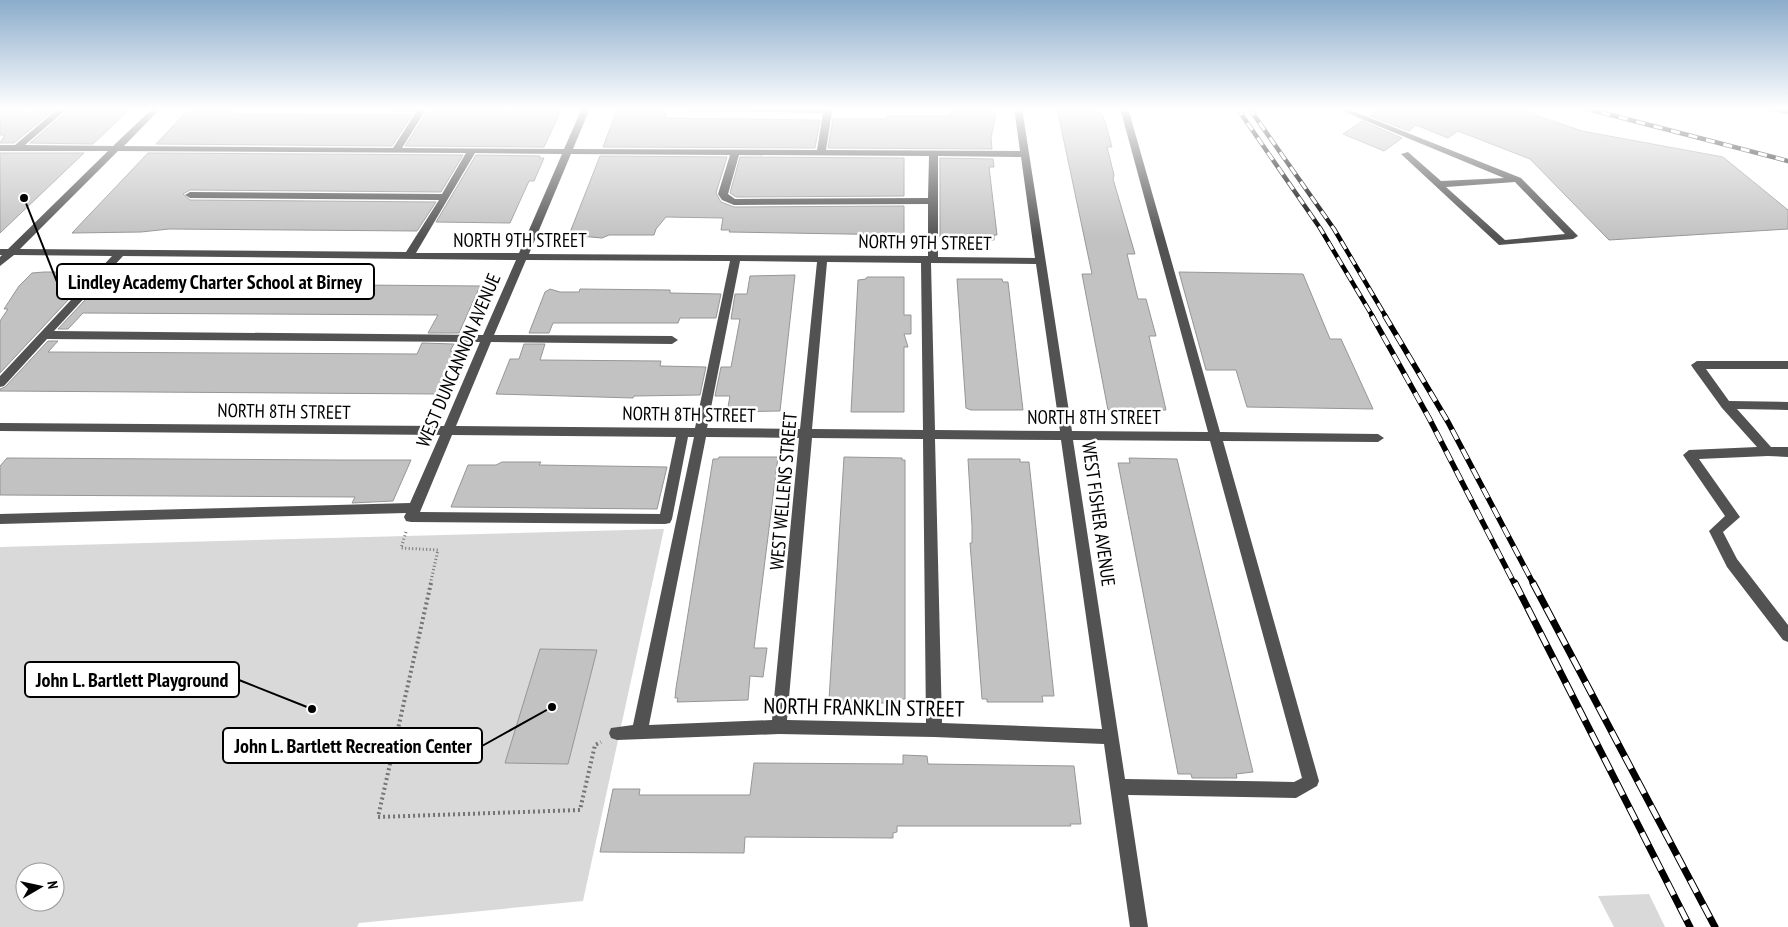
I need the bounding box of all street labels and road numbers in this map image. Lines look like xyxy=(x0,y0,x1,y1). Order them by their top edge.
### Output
street label: NORTH 9TH STREET xyxy=(453,228,587,252)
street label: NORTH 9TH STREET xyxy=(858,229,992,255)
street label: WEST DUNCANNON AVENUE xyxy=(411,270,505,450)
street label: NORTH 8TH STREET xyxy=(217,398,351,424)
street label: NORTH 8TH STREET xyxy=(622,401,756,427)
street label: NORTH 8TH STREET xyxy=(1027,405,1161,429)
street label: WEST WELLENS STREET xyxy=(764,411,802,571)
street label: WEST FISHER AVENUE xyxy=(1077,440,1121,588)
street label: NORTH FRANKLIN STREET xyxy=(763,691,965,723)

